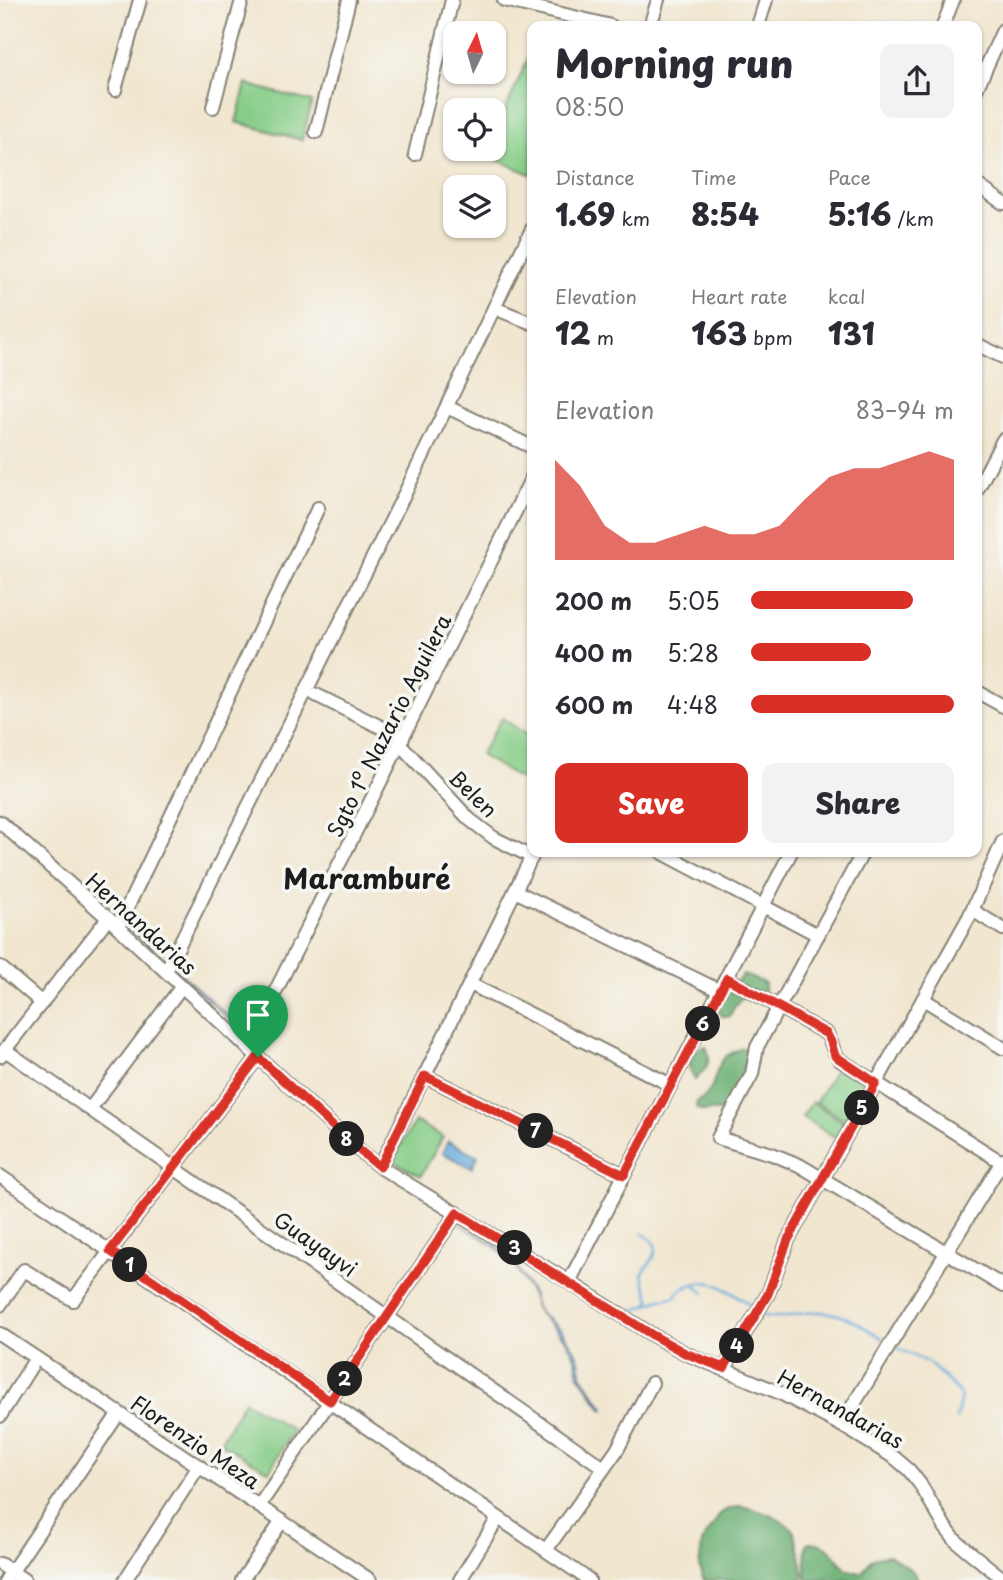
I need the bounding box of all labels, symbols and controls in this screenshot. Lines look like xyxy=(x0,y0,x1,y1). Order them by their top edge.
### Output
north arrow xyxy=(443,21,506,84)
map controls xyxy=(443,21,506,238)
text: Morning run xyxy=(555,34,793,91)
button: share xyxy=(880,44,954,118)
text: 08:50 xyxy=(555,89,624,124)
button: locate xyxy=(443,98,506,161)
text: Distance xyxy=(555,163,635,191)
text: Time xyxy=(691,163,736,191)
text: Pace xyxy=(828,163,871,191)
button: layers xyxy=(443,175,506,238)
text: 1.69 xyxy=(555,191,615,236)
text: 8:54 xyxy=(691,191,759,236)
text: 5:16 xyxy=(828,191,891,236)
text: km xyxy=(615,204,650,232)
text: /km xyxy=(891,204,934,232)
text: Elevation xyxy=(555,282,637,310)
text: Heart rate xyxy=(691,282,787,310)
text: kcal xyxy=(828,282,866,310)
text: 12 xyxy=(555,310,591,355)
text: 163 xyxy=(691,310,747,355)
text: 131 xyxy=(828,310,875,355)
text: m xyxy=(591,323,614,351)
text: bpm xyxy=(747,323,793,351)
text: Elevation xyxy=(555,392,654,427)
text: 83–94 m xyxy=(856,392,954,427)
text: 200 m xyxy=(555,583,632,618)
text: 5:05 xyxy=(667,583,720,618)
street label: Sgto 1º Nazario Aguilera xyxy=(318,608,458,842)
text: 400 m xyxy=(555,635,633,670)
text: 5:28 xyxy=(667,635,719,670)
text: 600 m xyxy=(555,687,633,722)
text: 4:48 xyxy=(667,687,718,722)
street label: Belen xyxy=(442,762,506,824)
button: Save xyxy=(555,763,748,843)
button: Share xyxy=(762,763,954,843)
district label: Maramburé xyxy=(283,856,451,899)
street label: Hernandarias xyxy=(79,864,205,982)
pin xyxy=(228,985,288,1057)
icon: arrive xyxy=(239,996,277,1034)
pin: 6 xyxy=(686,1006,720,1042)
text: 6 xyxy=(696,1009,709,1037)
pin: 5 xyxy=(844,1090,880,1126)
text: 5 xyxy=(855,1093,868,1121)
pin: 7 xyxy=(518,1114,554,1148)
text: 7 xyxy=(530,1116,541,1144)
pin: 8 xyxy=(330,1122,364,1156)
text: 8 xyxy=(341,1124,352,1152)
street label: Guayayvi xyxy=(268,1203,364,1283)
pin: 3 xyxy=(498,1230,532,1266)
text: 3 xyxy=(508,1233,521,1261)
pin: 1 xyxy=(113,1248,148,1282)
text: 1 xyxy=(125,1250,134,1278)
pin: 4 xyxy=(720,1328,754,1364)
text: 4 xyxy=(730,1331,743,1359)
street label: Hernandarias xyxy=(772,1360,910,1456)
pin: 2 xyxy=(328,1362,362,1396)
text: 2 xyxy=(338,1364,351,1392)
street label: Florenzio Meza xyxy=(125,1386,267,1496)

